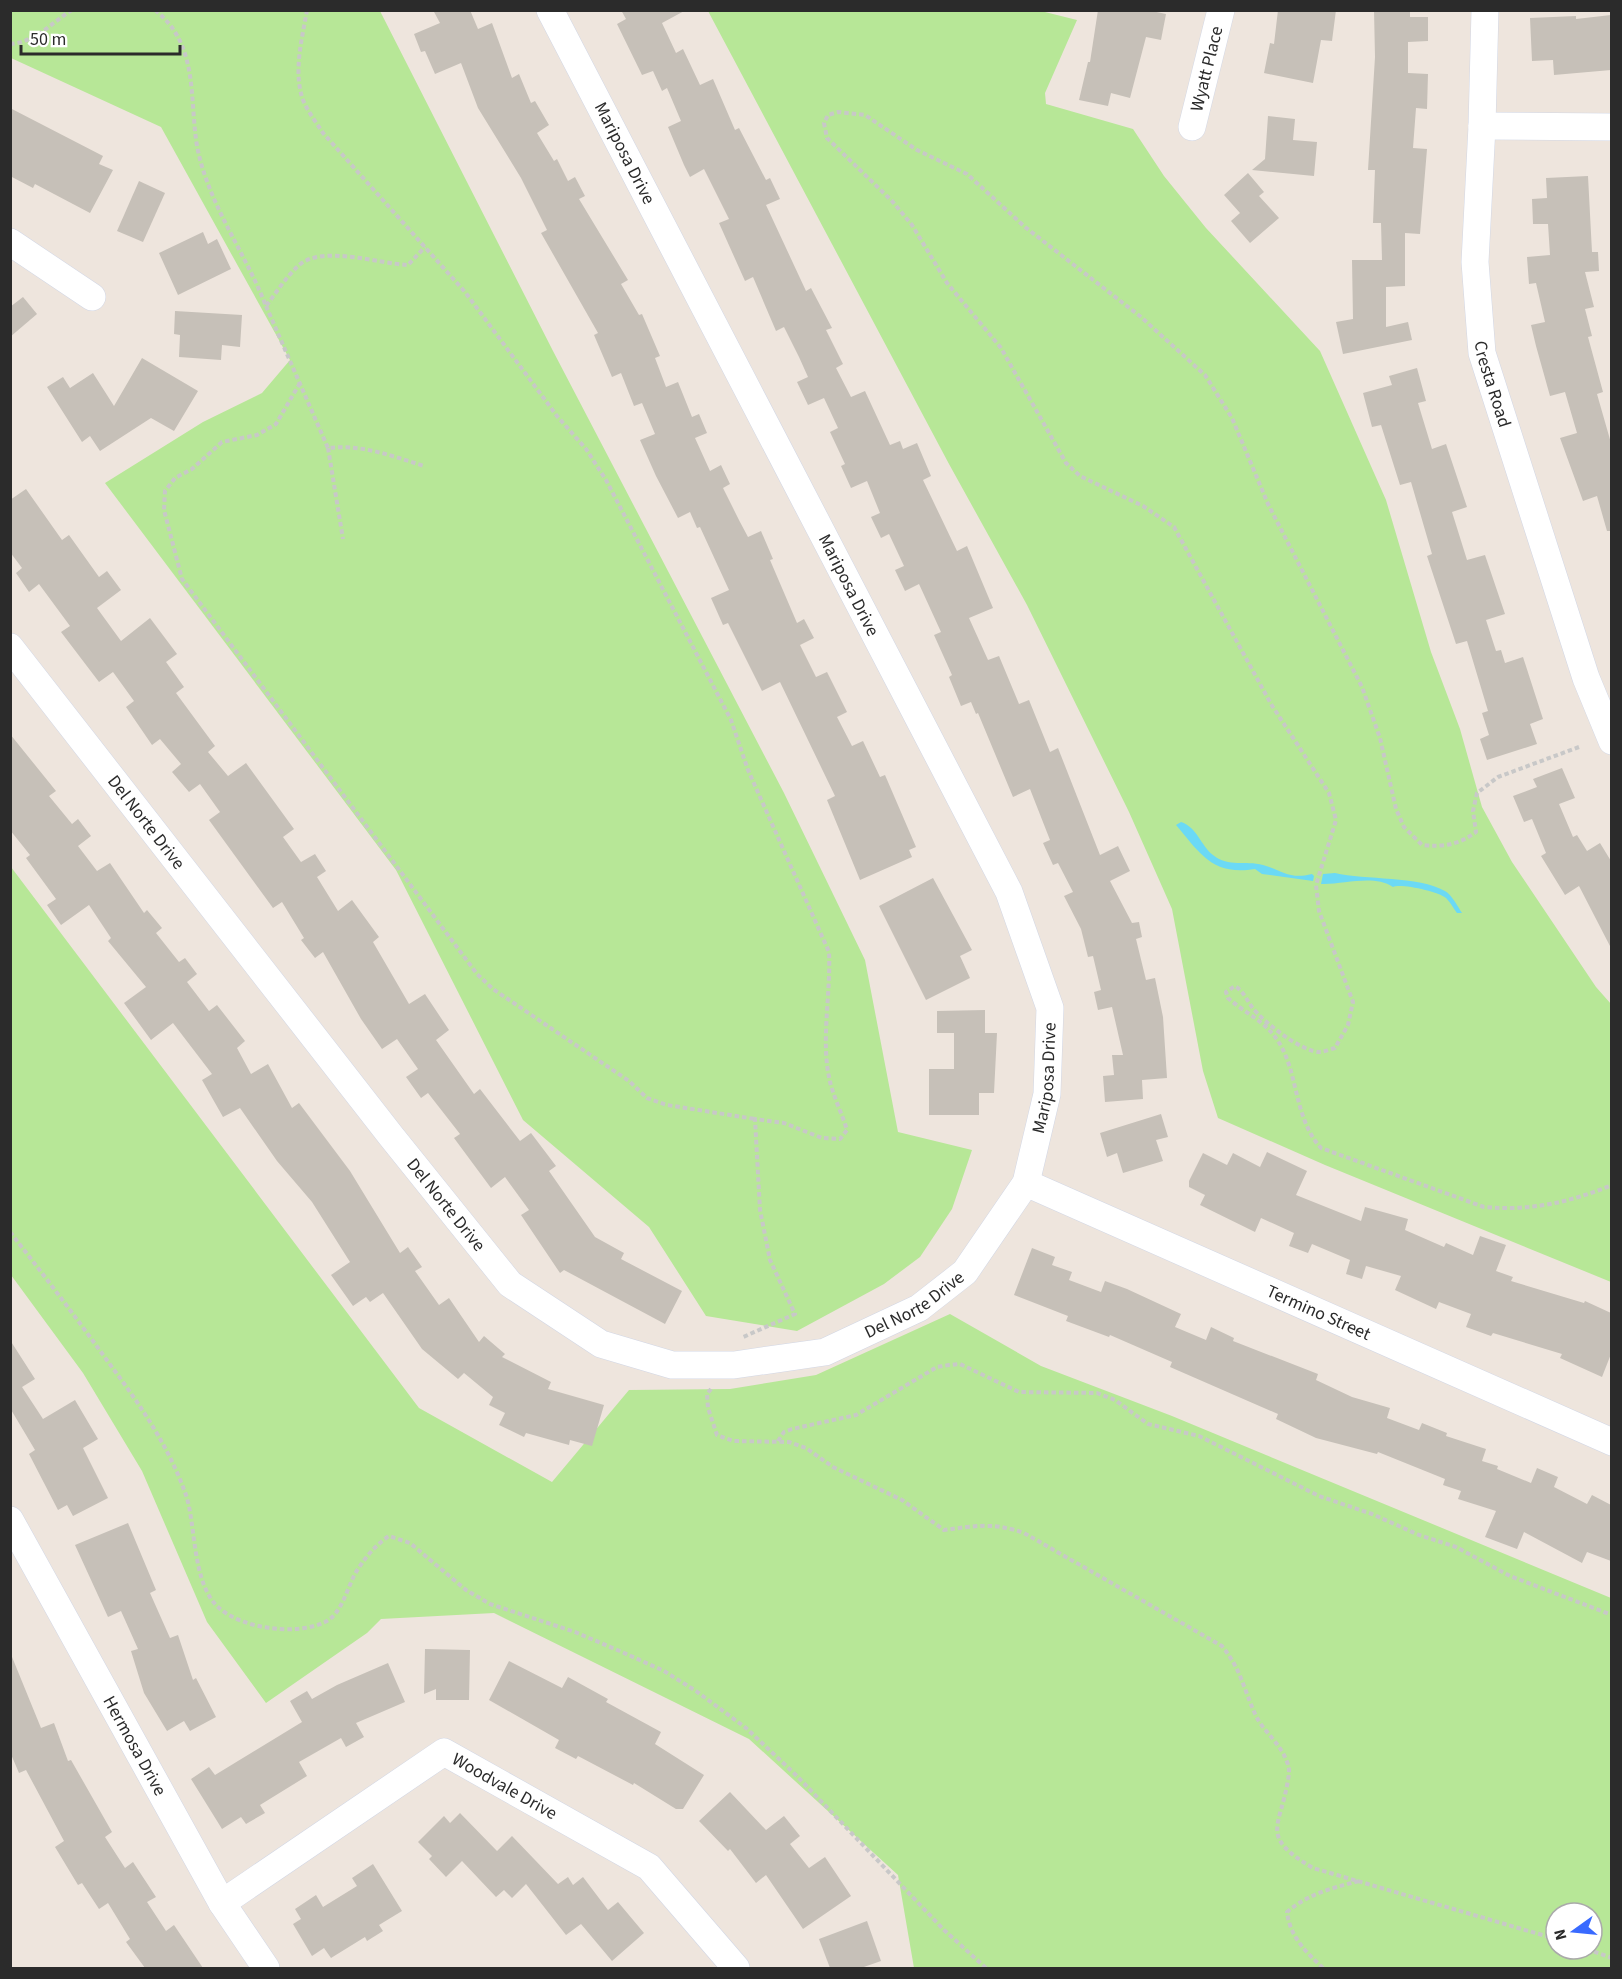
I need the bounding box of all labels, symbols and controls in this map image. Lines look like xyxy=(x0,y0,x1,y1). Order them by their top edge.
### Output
scale bar xyxy=(21,18,180,56)
street label: Wyatt Place xyxy=(1184,24,1230,114)
text: 50 m xyxy=(30,27,66,52)
street label: Mariposa Drive xyxy=(588,98,661,209)
street label: Cresta Road xyxy=(1468,340,1517,431)
street label: Mariposa Drive xyxy=(812,530,885,641)
street label: Del Norte Drive xyxy=(101,770,191,875)
street label: Mariposa Drive xyxy=(1026,1022,1062,1136)
street label: Del Norte Drive xyxy=(401,1153,491,1257)
street label: Del Norte Drive xyxy=(860,1265,970,1345)
street label: Termino Street xyxy=(1262,1279,1374,1347)
street label: Hermosa Drive xyxy=(97,1691,172,1801)
street label: Woodvale Drive xyxy=(447,1747,562,1826)
north arrow xyxy=(1544,1901,1604,1961)
text: N xyxy=(1548,1927,1572,1943)

